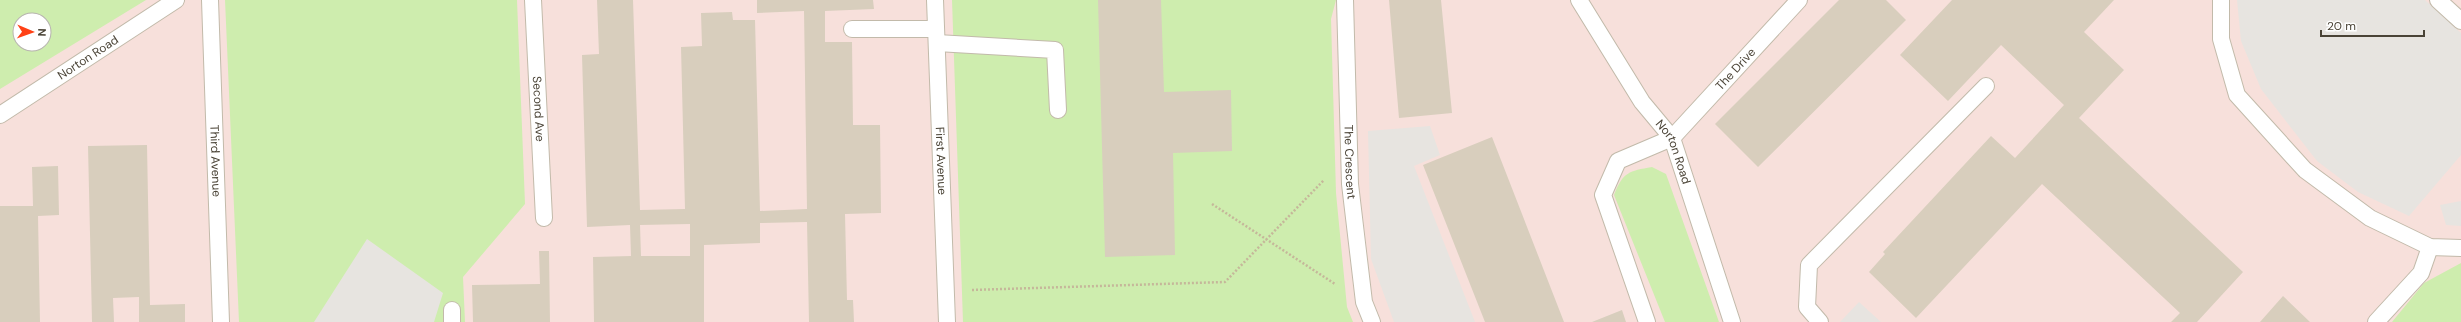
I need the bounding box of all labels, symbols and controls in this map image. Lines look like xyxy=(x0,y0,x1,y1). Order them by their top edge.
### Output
north arrow xyxy=(12,12,52,52)
scale bar xyxy=(2321,12,2424,38)
text: 20 m xyxy=(2327,18,2356,34)
text: N xyxy=(35,28,49,37)
street label: Norton Road xyxy=(54,32,121,83)
street label: The Drive xyxy=(1712,44,1759,94)
street label: Second Ave xyxy=(529,76,548,142)
street label: Norton Road xyxy=(1652,116,1695,186)
street label: Third Avenue xyxy=(206,124,225,197)
street label: The Crescent xyxy=(1340,124,1360,200)
street label: First Avenue xyxy=(932,126,950,195)

